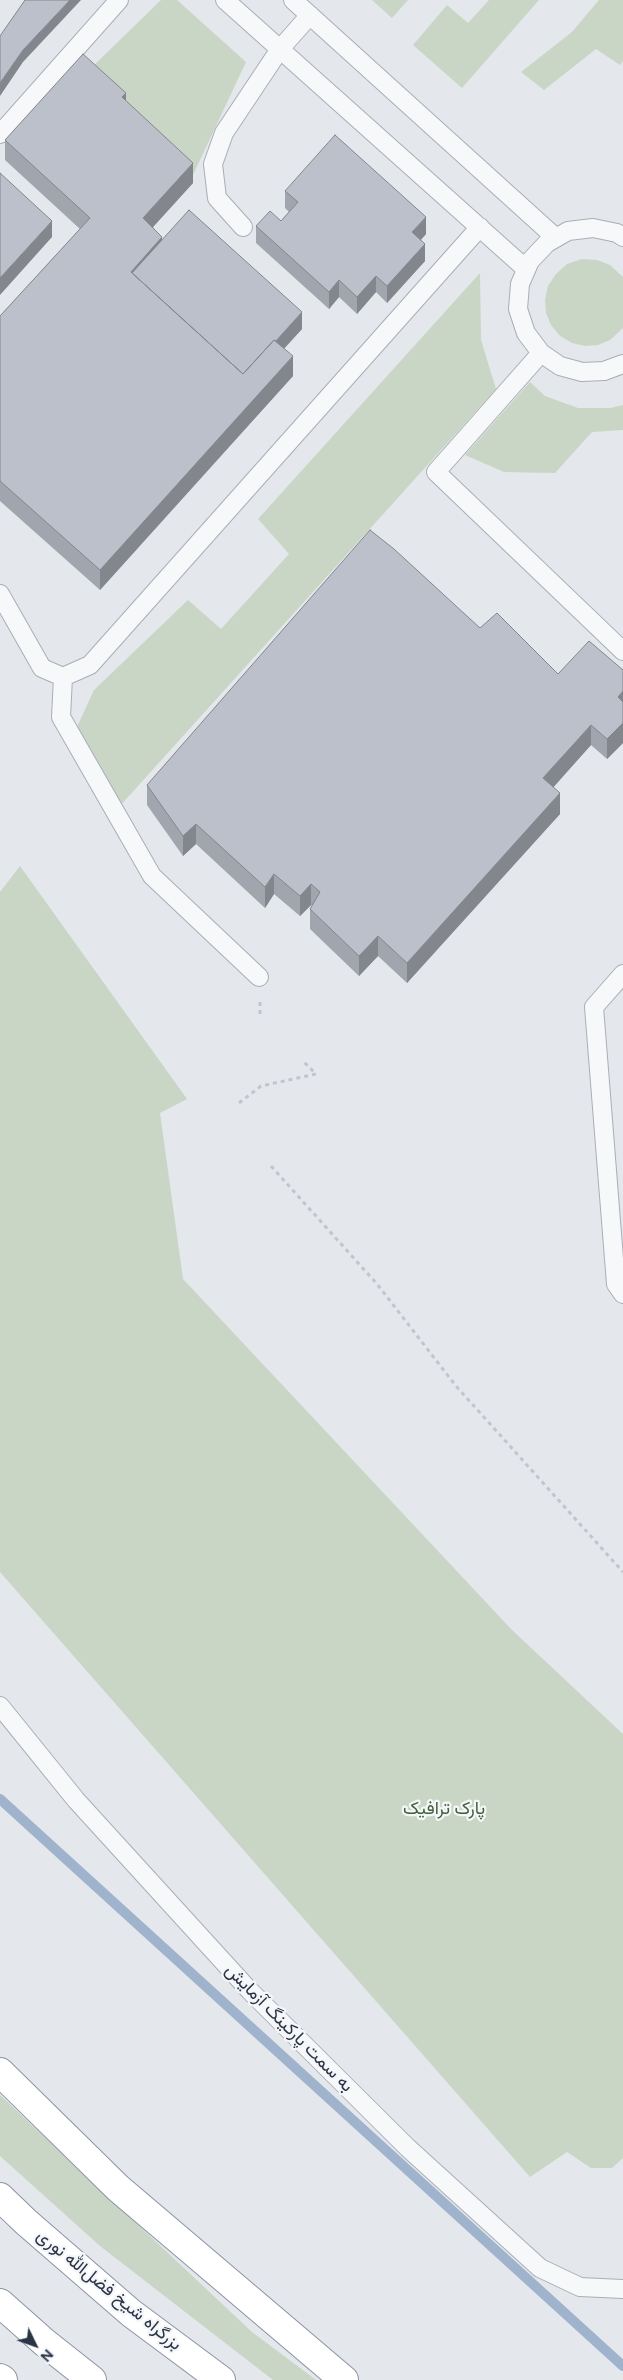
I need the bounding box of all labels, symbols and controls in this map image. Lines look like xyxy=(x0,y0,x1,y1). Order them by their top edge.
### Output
park label: پارک ترافیک xyxy=(403,1798,485,1820)
street label: به سمت پارکینگ آزمایش xyxy=(220,1959,358,2097)
street label: بزرگراه شیخ فضل‌الله نوری xyxy=(32,2225,186,2355)
north arrow xyxy=(10,2320,60,2370)
text: N xyxy=(37,2346,56,2365)

